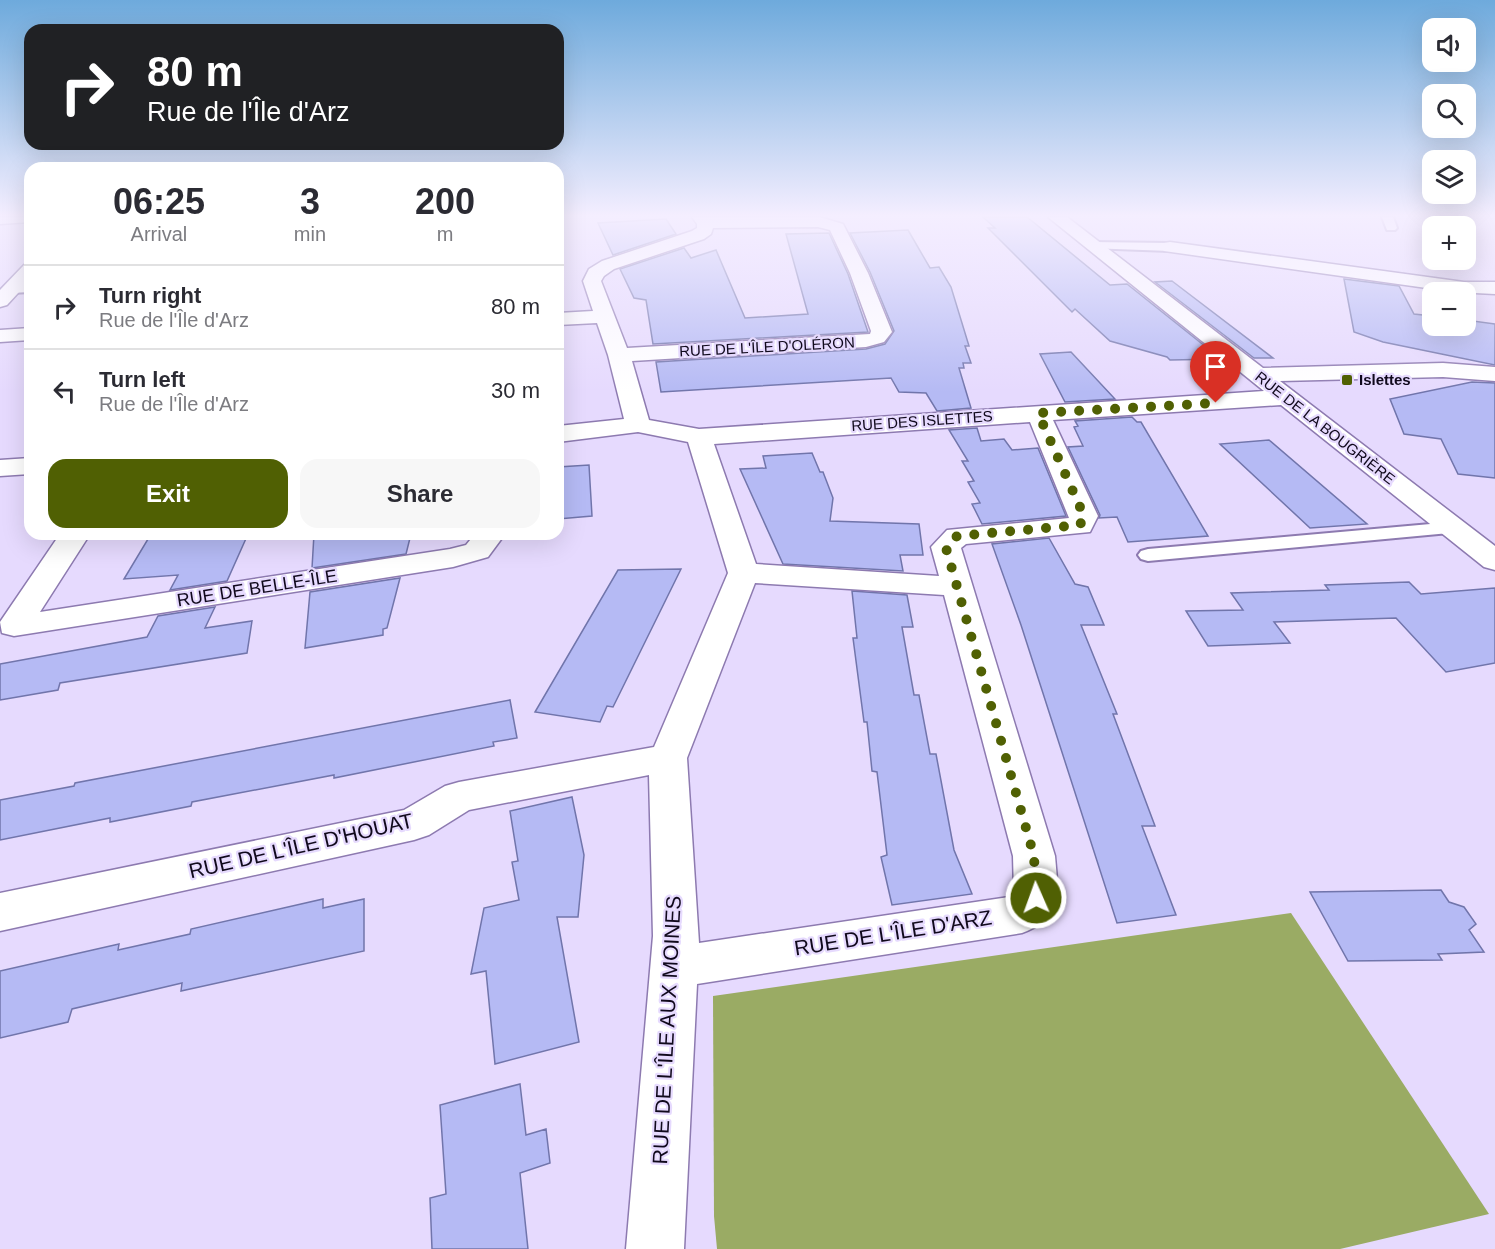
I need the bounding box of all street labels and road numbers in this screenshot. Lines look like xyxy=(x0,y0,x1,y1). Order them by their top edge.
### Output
street label: RUE DE L'ÎLE D'OLÉRON xyxy=(679,333,855,360)
street label: RUE DE LA BOUGRIÈRE xyxy=(1252,368,1399,487)
street label: RUE DES ISLETTES xyxy=(851,407,993,434)
street label: RUE DE BELLE-ÎLE xyxy=(175,565,339,611)
street label: RUE DE L'ÎLE D'HOUAT xyxy=(187,808,415,883)
street label: RUE DE L'ÎLE AUX MOINES xyxy=(648,895,685,1165)
street label: RUE DE L'ÎLE D'ARZ xyxy=(793,906,993,959)

